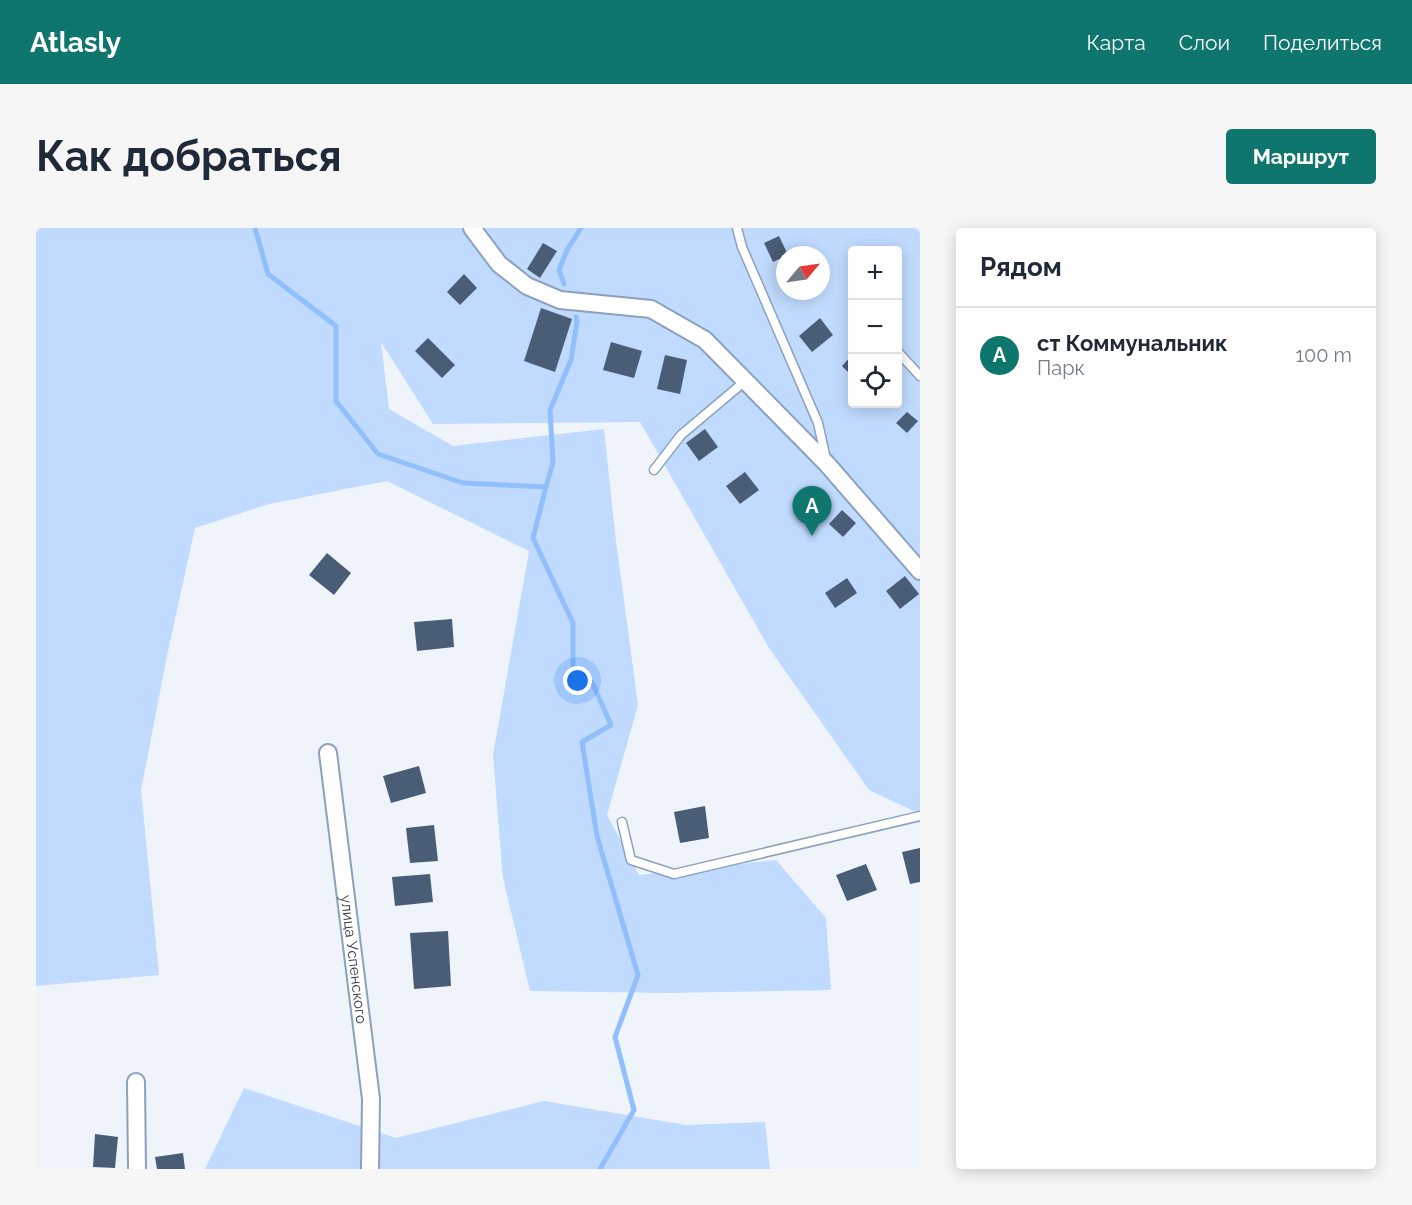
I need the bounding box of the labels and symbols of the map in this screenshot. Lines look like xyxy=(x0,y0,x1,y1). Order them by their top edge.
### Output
north arrow xyxy=(776,246,830,300)
pin: A xyxy=(792,486,832,536)
your location xyxy=(563,666,592,695)
street label: улица Успенского xyxy=(337,894,371,1025)

